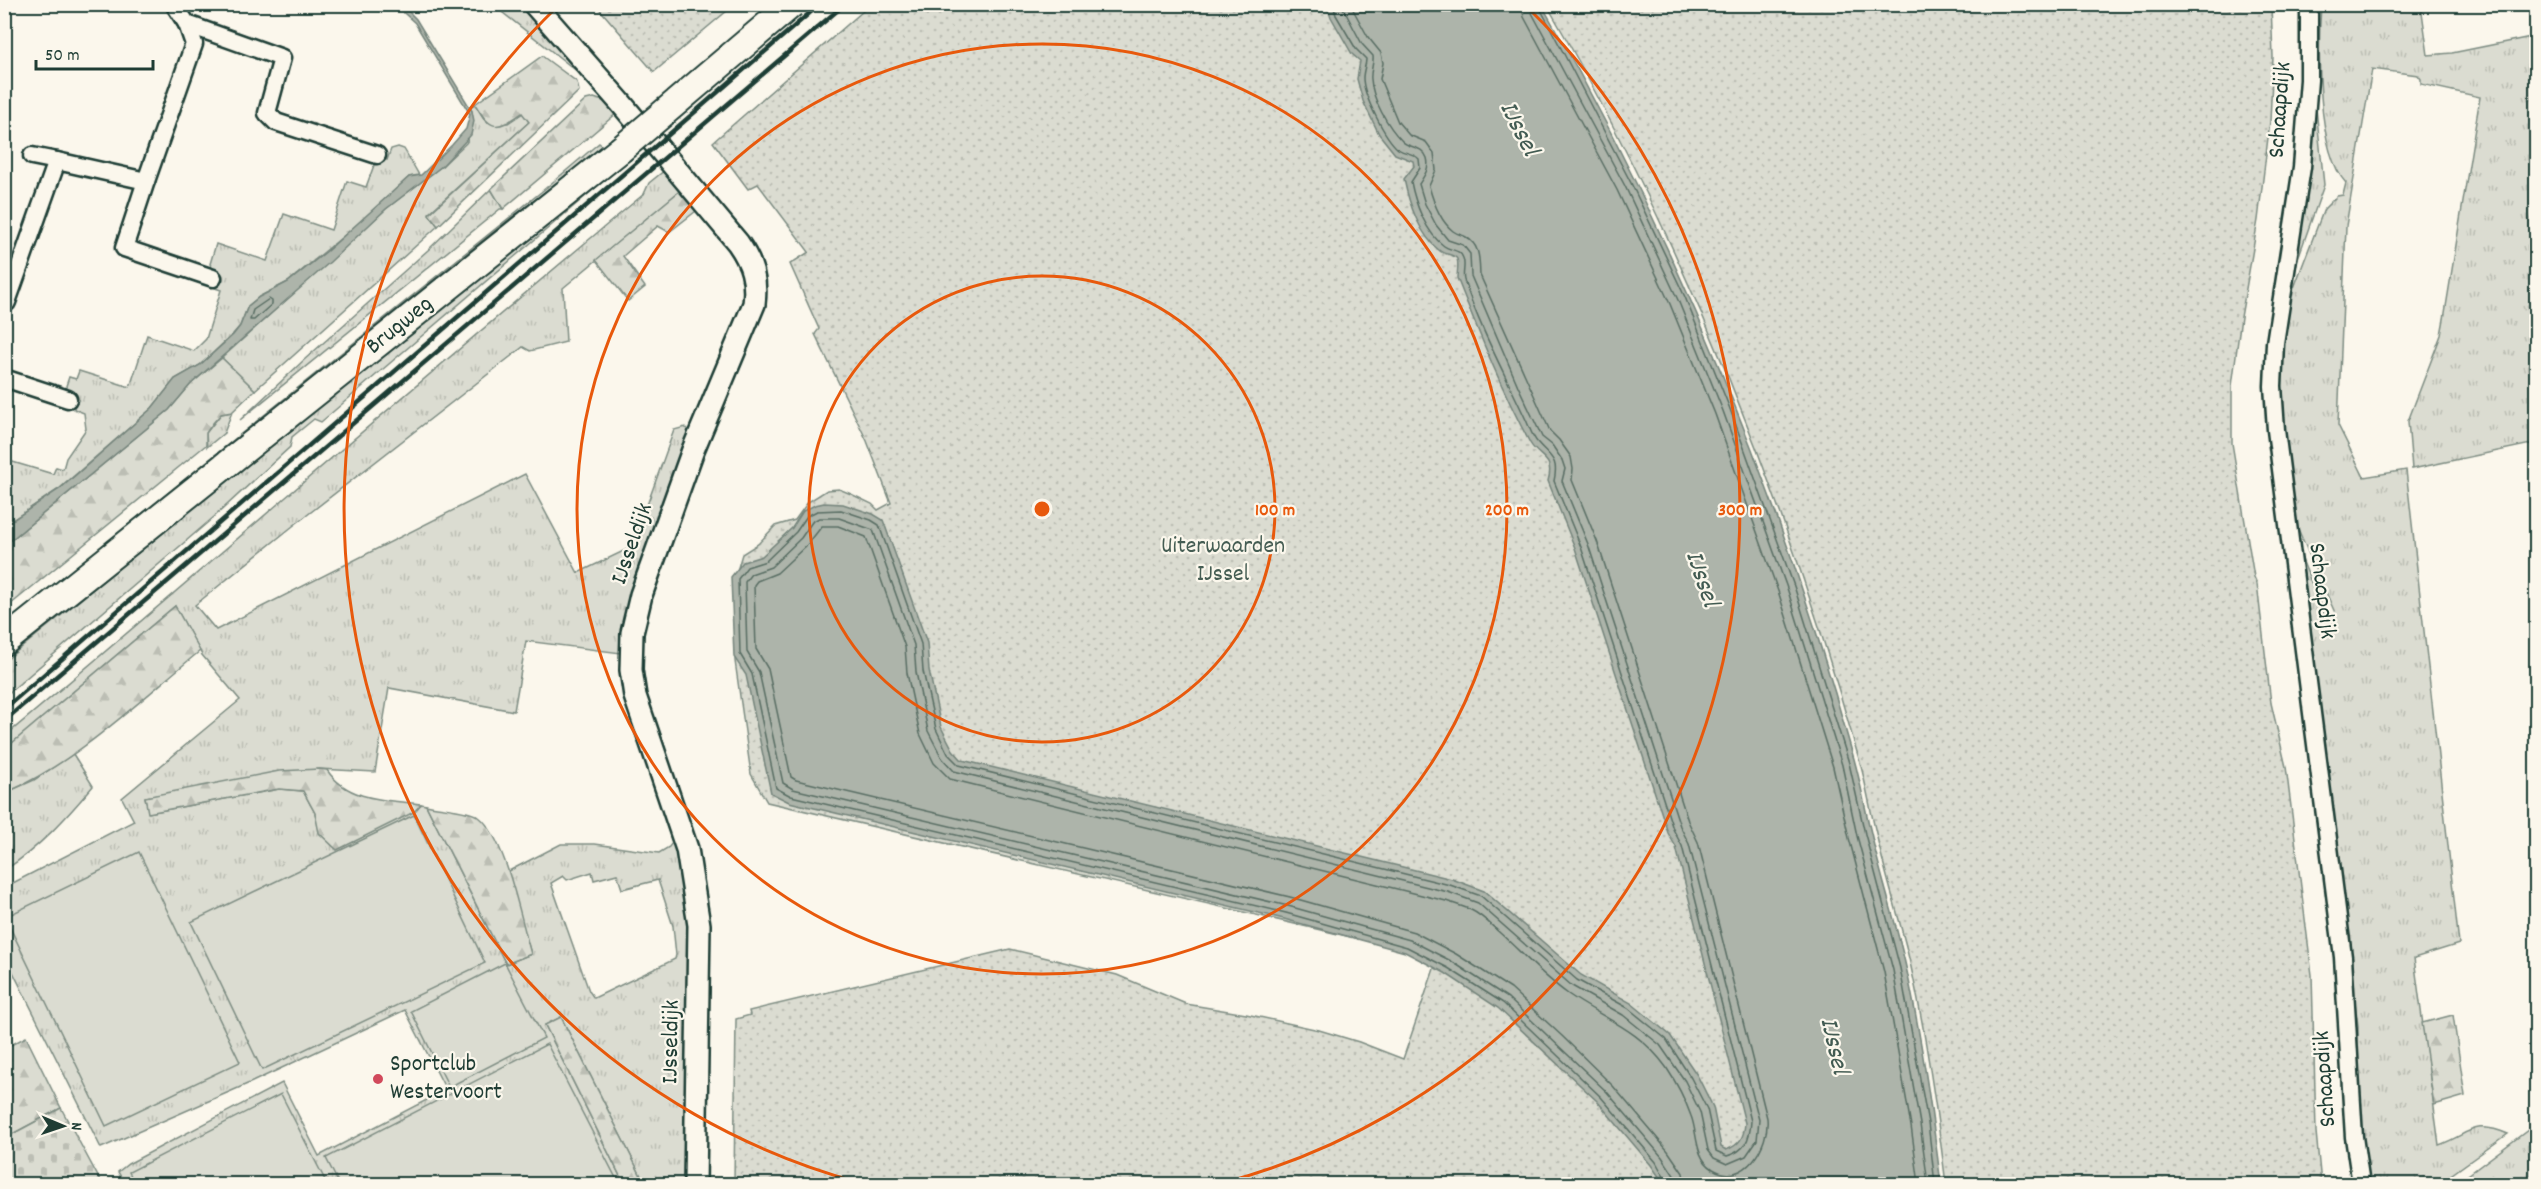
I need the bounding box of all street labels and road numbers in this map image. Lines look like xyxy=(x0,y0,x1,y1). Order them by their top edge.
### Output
street label: Schaapdijk xyxy=(2261,61,2301,159)
street label: Brugweg xyxy=(359,288,441,364)
street label: IJsseldijk xyxy=(603,499,663,589)
street label: Schaapdijk xyxy=(2298,541,2344,641)
street label: IJsseldijk xyxy=(654,999,690,1085)
street label: Schaapdijk xyxy=(2306,1030,2346,1128)

